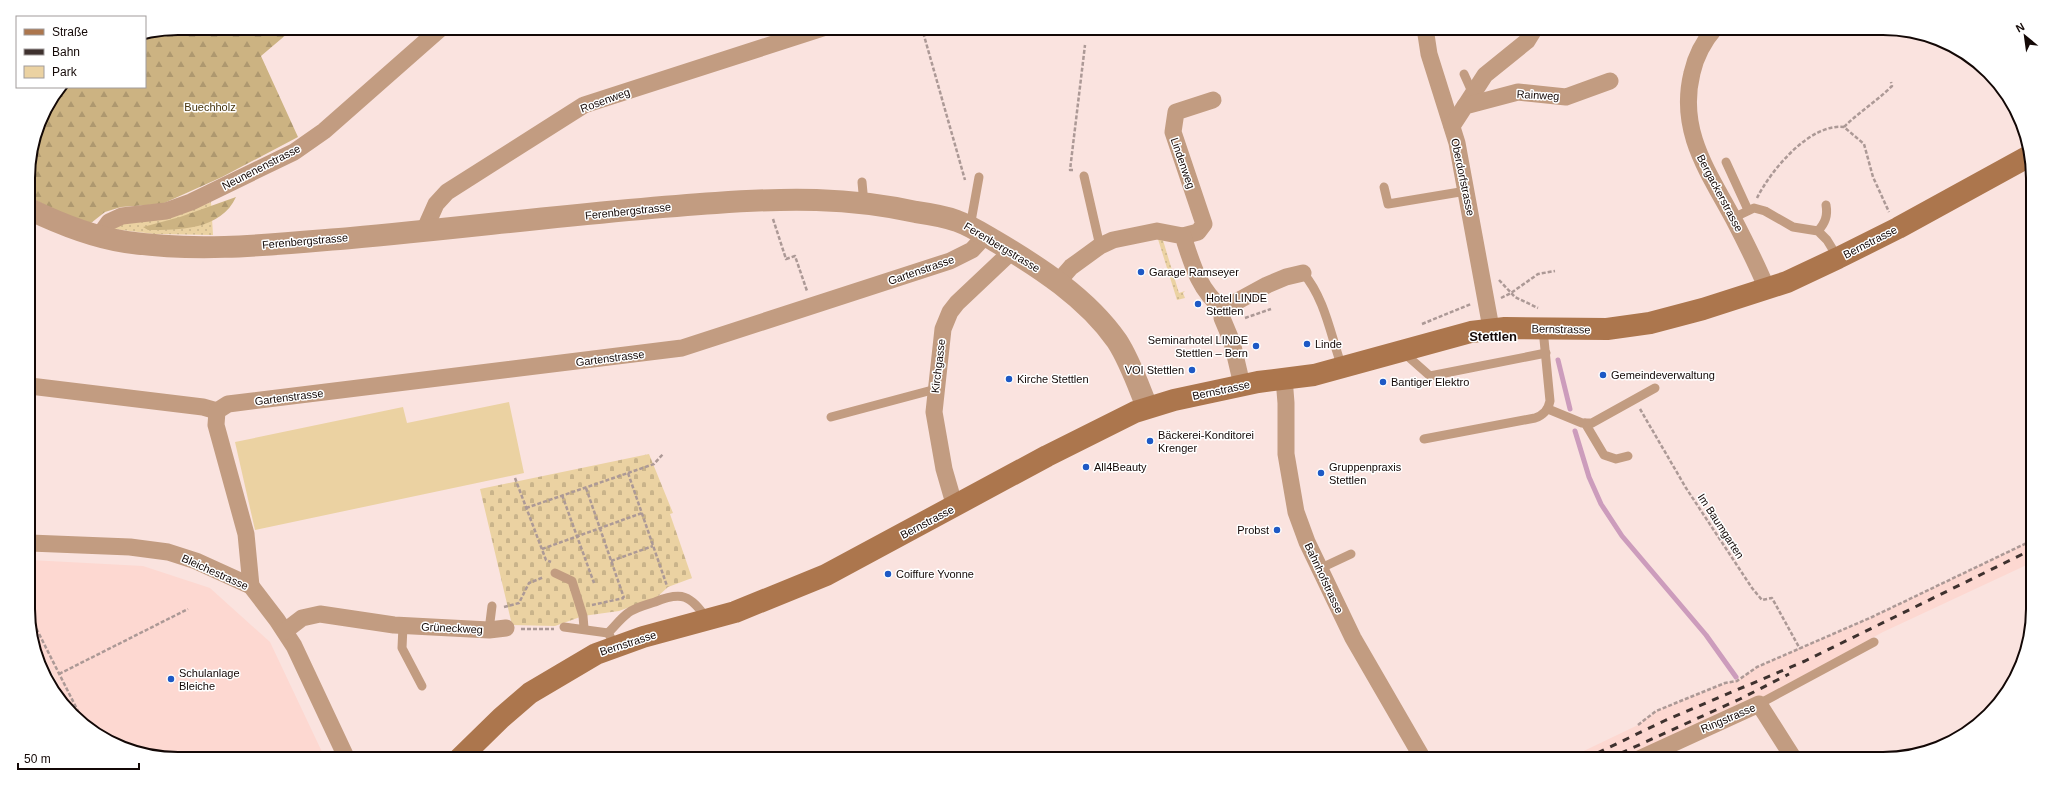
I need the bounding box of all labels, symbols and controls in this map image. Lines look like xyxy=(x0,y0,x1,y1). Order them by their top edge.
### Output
legend xyxy=(16,16,146,88)
north arrow xyxy=(2005,16,2045,56)
text: N xyxy=(2014,20,2027,34)
text: Straße xyxy=(52,25,88,39)
text: Bahn xyxy=(52,45,80,59)
text: Park xyxy=(52,65,78,79)
street label: Rosenweg xyxy=(579,85,631,115)
street label: Rainweg xyxy=(1516,88,1560,102)
park label: Buechholz xyxy=(184,101,236,113)
street label: Lindenweg xyxy=(1169,136,1197,190)
street label: Oberdorfstrasse xyxy=(1449,137,1477,217)
street label: Neunenenstrasse xyxy=(220,142,302,192)
street label: Bergackerstrasse xyxy=(1695,152,1745,234)
street label: Ferenbergstrasse xyxy=(584,201,672,221)
street label: Ferenbergstrasse xyxy=(962,220,1042,274)
street label: Bernstrasse xyxy=(1841,223,1899,261)
street label: Ferenbergstrasse xyxy=(262,231,348,251)
street label: Gartenstrasse xyxy=(886,253,956,287)
place label: Garage Ramseyer xyxy=(1149,266,1239,278)
marker: Garage Ramseyer xyxy=(1136,267,1146,277)
place label: Hotel LINDE Stettlen xyxy=(1206,292,1267,317)
marker: Hotel LINDE Stettlen xyxy=(1193,299,1203,309)
street label: Bernstrasse xyxy=(1532,322,1590,336)
district label: Stettlen xyxy=(1469,329,1517,344)
place label: Seminarhotel LINDE Stettlen – Bern xyxy=(1148,334,1248,359)
street label: Kirchgasse xyxy=(929,338,947,394)
place label: Linde xyxy=(1315,338,1342,350)
marker: Linde xyxy=(1302,339,1312,349)
marker: Seminarhotel LINDE Stettlen – Bern xyxy=(1251,341,1261,351)
street label: Gartenstrasse xyxy=(575,348,645,368)
place label: VOI Stettlen xyxy=(1125,364,1184,376)
marker: VOI Stettlen xyxy=(1187,365,1197,375)
place label: Gemeindeverwaltung xyxy=(1611,369,1715,381)
marker: Gemeindeverwaltung xyxy=(1598,370,1608,380)
place label: Kirche Stettlen xyxy=(1017,373,1089,385)
marker: Kirche Stettlen xyxy=(1004,374,1014,384)
place label: Bantiger Elektro xyxy=(1391,376,1469,388)
marker: Bantiger Elektro xyxy=(1378,377,1388,387)
street label: Bernstrasse xyxy=(1191,378,1251,402)
street label: Gartenstrasse xyxy=(254,387,324,407)
place label: Bäckerei-Konditorei Krenger xyxy=(1158,429,1254,454)
marker: Bäckerei-Konditorei Krenger xyxy=(1145,436,1155,446)
place label: All4Beauty xyxy=(1094,461,1147,473)
place label: Gruppenpraxis Stettlen xyxy=(1329,461,1402,486)
marker: All4Beauty xyxy=(1081,462,1091,472)
marker: Gruppenpraxis Stettlen xyxy=(1316,468,1326,478)
street label: Im Baumgarten xyxy=(1695,491,1747,561)
street label: Bernstrasse xyxy=(898,503,956,541)
place label: Probst xyxy=(1237,524,1269,536)
marker: Probst xyxy=(1272,525,1282,535)
street label: Bahnhofstrasse xyxy=(1302,541,1346,615)
street label: Bleichestrasse xyxy=(180,552,250,592)
place label: Coiffure Yvonne xyxy=(896,568,974,580)
marker: Coiffure Yvonne xyxy=(883,569,893,579)
street label: Grüneckweg xyxy=(421,620,483,636)
street label: Bernstrasse xyxy=(598,628,658,658)
place label: Schulanlage Bleiche xyxy=(179,667,240,692)
marker: Schulanlage Bleiche xyxy=(166,674,176,684)
street label: Ringstrasse xyxy=(1699,701,1757,735)
scale bar xyxy=(18,745,139,771)
text: 50 m xyxy=(24,752,51,766)

